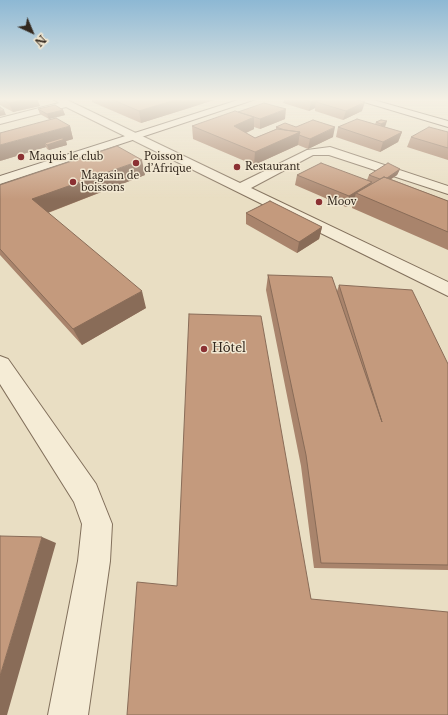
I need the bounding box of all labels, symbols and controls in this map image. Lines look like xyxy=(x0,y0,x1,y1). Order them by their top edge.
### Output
north arrow xyxy=(12,12,52,52)
text: N xyxy=(32,32,49,49)
place label: Maquis le club xyxy=(29,151,103,163)
place label: Poisson d’Afrique xyxy=(144,151,192,174)
marker: Maquis le club xyxy=(16,152,26,162)
marker: Poisson d’Afrique xyxy=(131,158,141,168)
place label: Restaurant xyxy=(245,161,300,173)
marker: Restaurant xyxy=(232,162,242,172)
place label: Magasin de boissons xyxy=(81,170,139,194)
marker: Magasin de boissons xyxy=(68,177,78,187)
place label: Moov xyxy=(327,196,357,208)
marker: Moov xyxy=(314,197,324,207)
place label: Hôtel xyxy=(212,342,246,356)
marker: Hôtel xyxy=(199,344,209,354)

